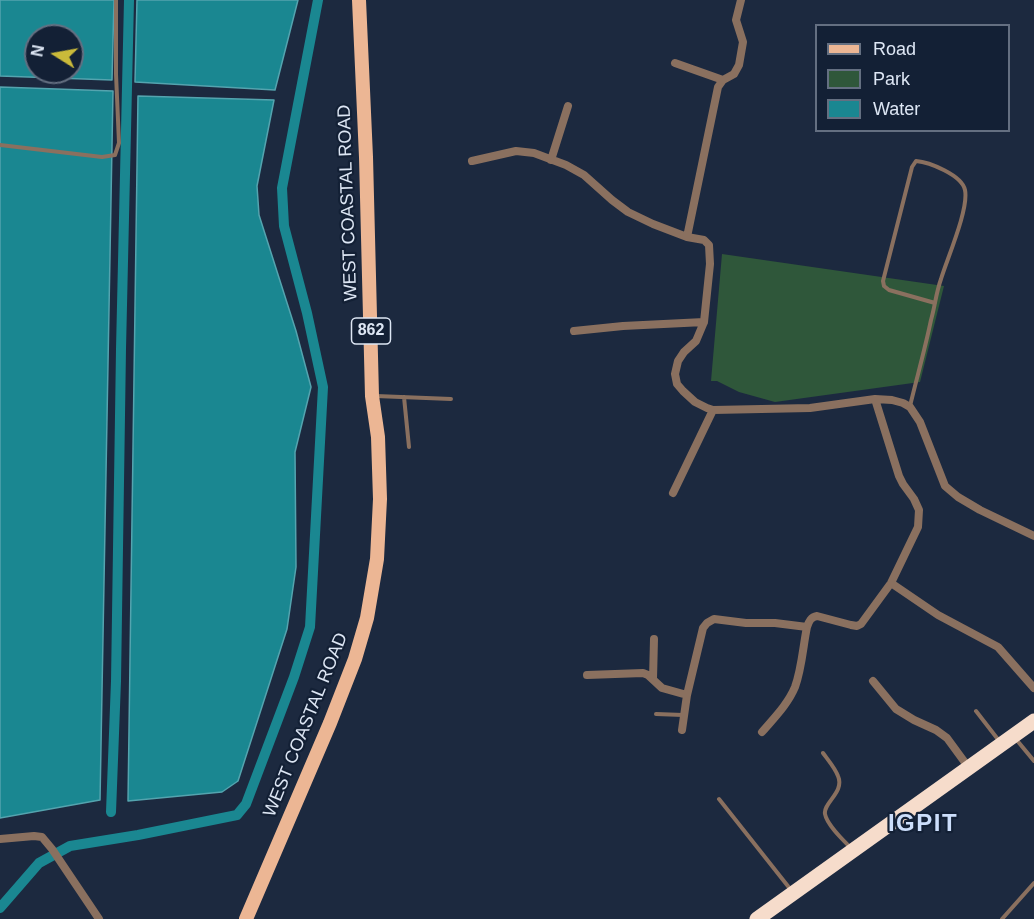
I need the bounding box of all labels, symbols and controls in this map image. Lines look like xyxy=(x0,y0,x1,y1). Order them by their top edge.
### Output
north arrow xyxy=(24,24,84,84)
legend xyxy=(815,24,1010,132)
text: Road xyxy=(873,39,916,59)
text: N xyxy=(28,44,47,58)
text: Park xyxy=(873,69,910,89)
text: Water xyxy=(873,99,920,119)
street label: WEST COASTAL ROAD xyxy=(334,104,362,302)
road number: 862 xyxy=(352,318,391,344)
street label: WEST COASTAL ROAD xyxy=(259,630,353,820)
district label: IGPIT xyxy=(888,810,958,838)

